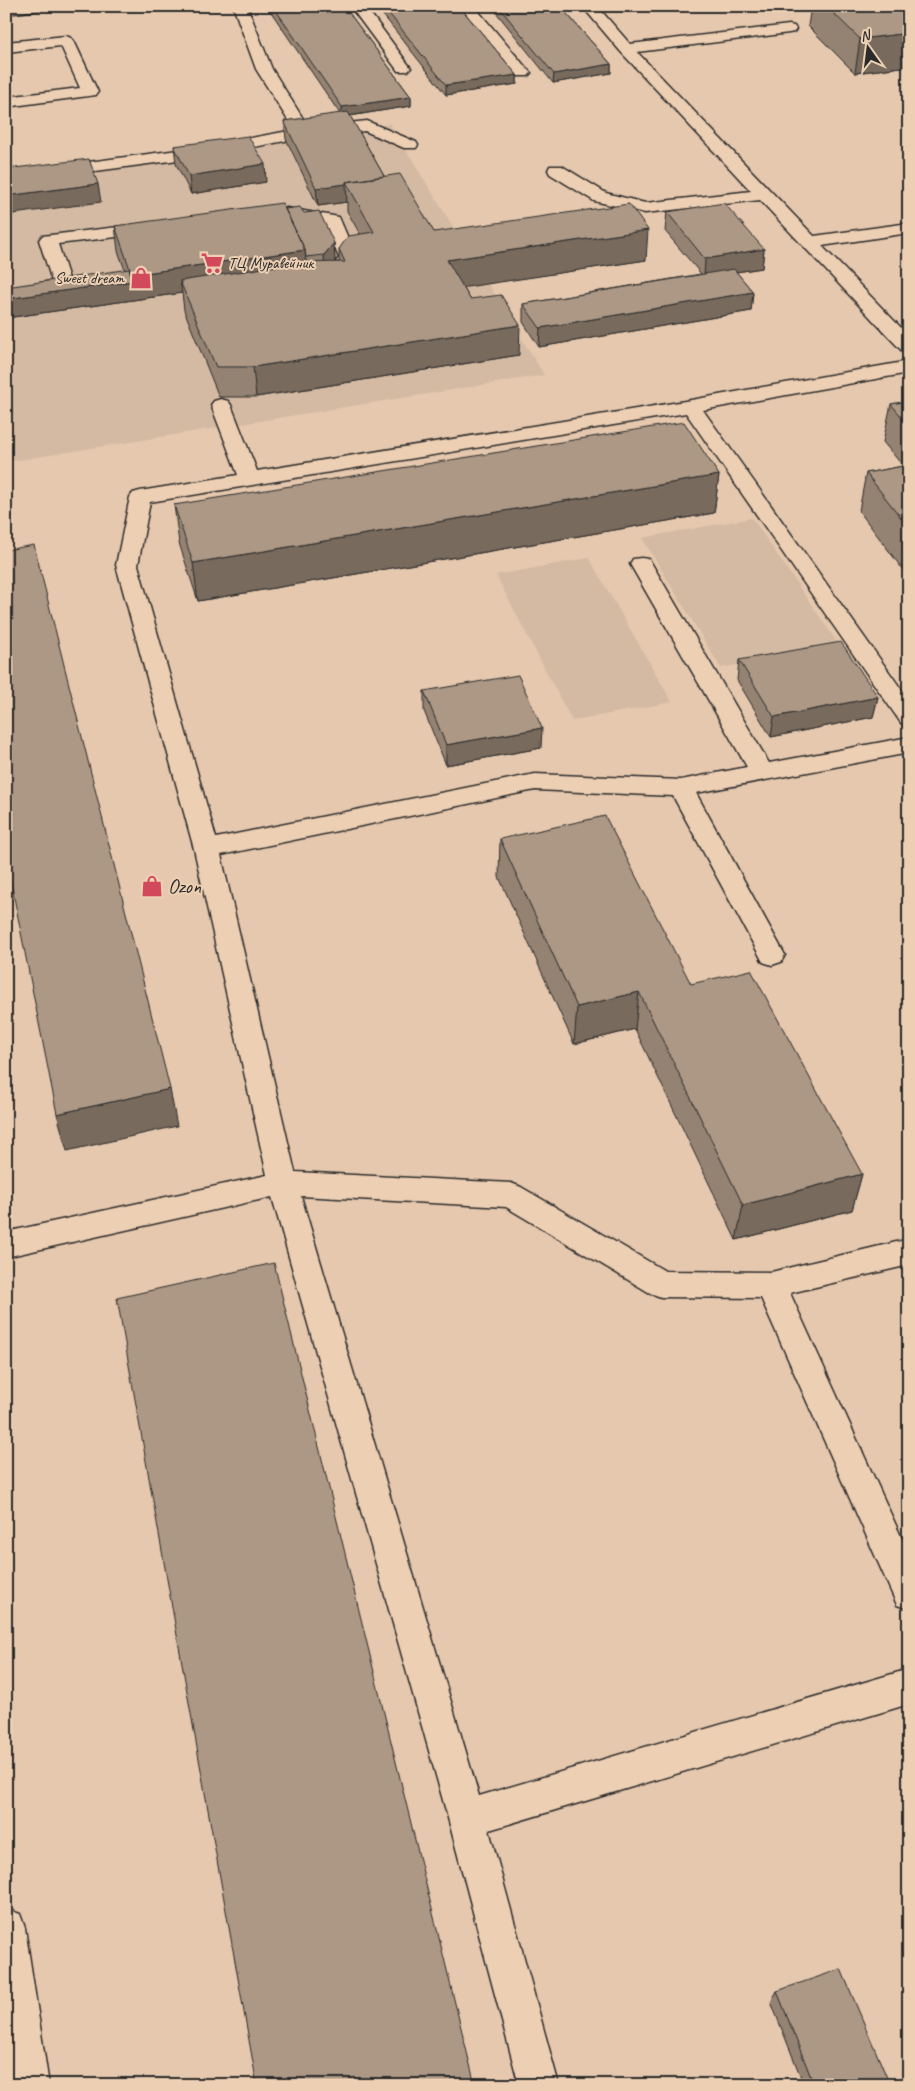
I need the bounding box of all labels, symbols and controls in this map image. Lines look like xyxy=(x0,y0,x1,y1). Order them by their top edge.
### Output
north arrow xyxy=(842,22,892,72)
text: N xyxy=(859,26,873,45)
supermarket icon: ТЦ Муравейник xyxy=(199,250,225,276)
place label: ТЦ Муравейник xyxy=(228,253,314,273)
shop icon: Sweet dream xyxy=(128,265,154,291)
place label: Sweet dream xyxy=(55,268,125,288)
shop icon: Ozon xyxy=(139,873,165,899)
place label: Ozon xyxy=(168,874,202,899)

